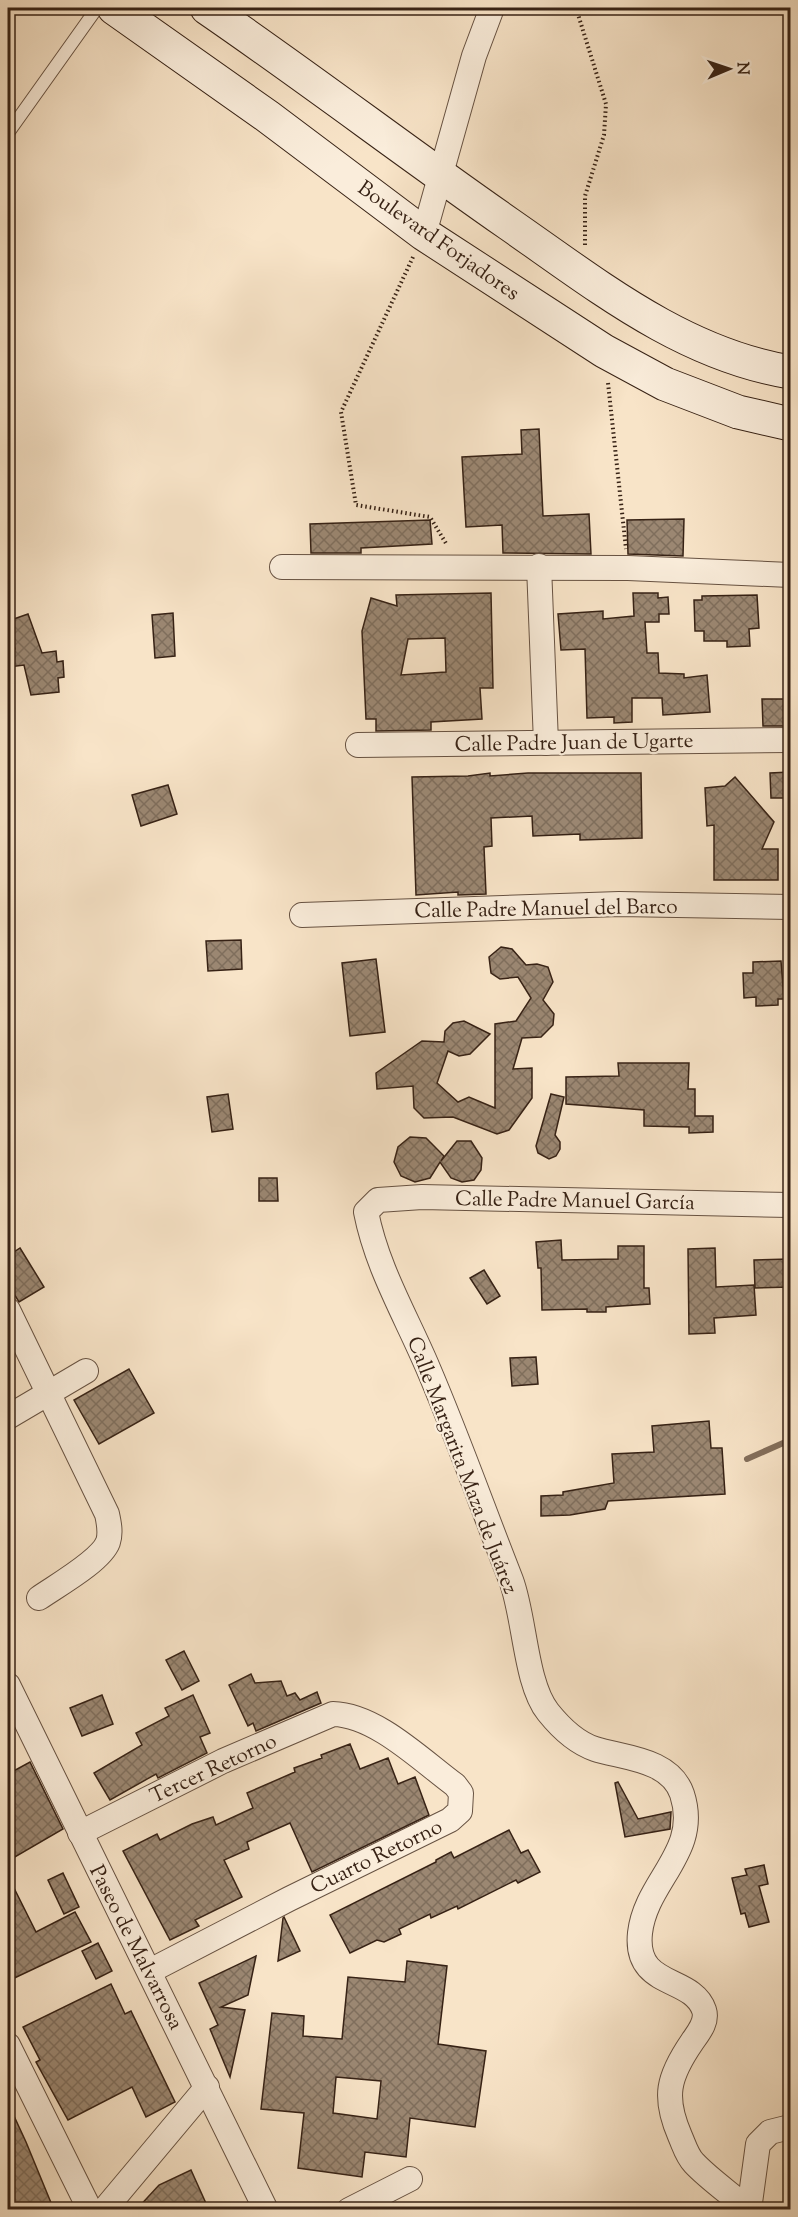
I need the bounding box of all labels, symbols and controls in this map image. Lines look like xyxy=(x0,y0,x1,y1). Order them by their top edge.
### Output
north arrow xyxy=(699,39,759,99)
text: N xyxy=(730,62,753,76)
street label: Boulevard Forjadores xyxy=(351,174,525,309)
street label: Calle Padre Juan de Ugarte xyxy=(454,727,694,761)
street label: Calle Padre Manuel del Barco xyxy=(414,893,678,927)
street label: Calle Padre Manuel García xyxy=(455,1185,695,1219)
street label: Calle Margarita Maza de Juárez xyxy=(398,1333,524,1599)
street label: Tercer Retorno xyxy=(146,1727,282,1812)
street label: Cuarto Retorno xyxy=(306,1813,448,1903)
street label: Paseo de Malvarrosa xyxy=(81,1860,190,2036)

